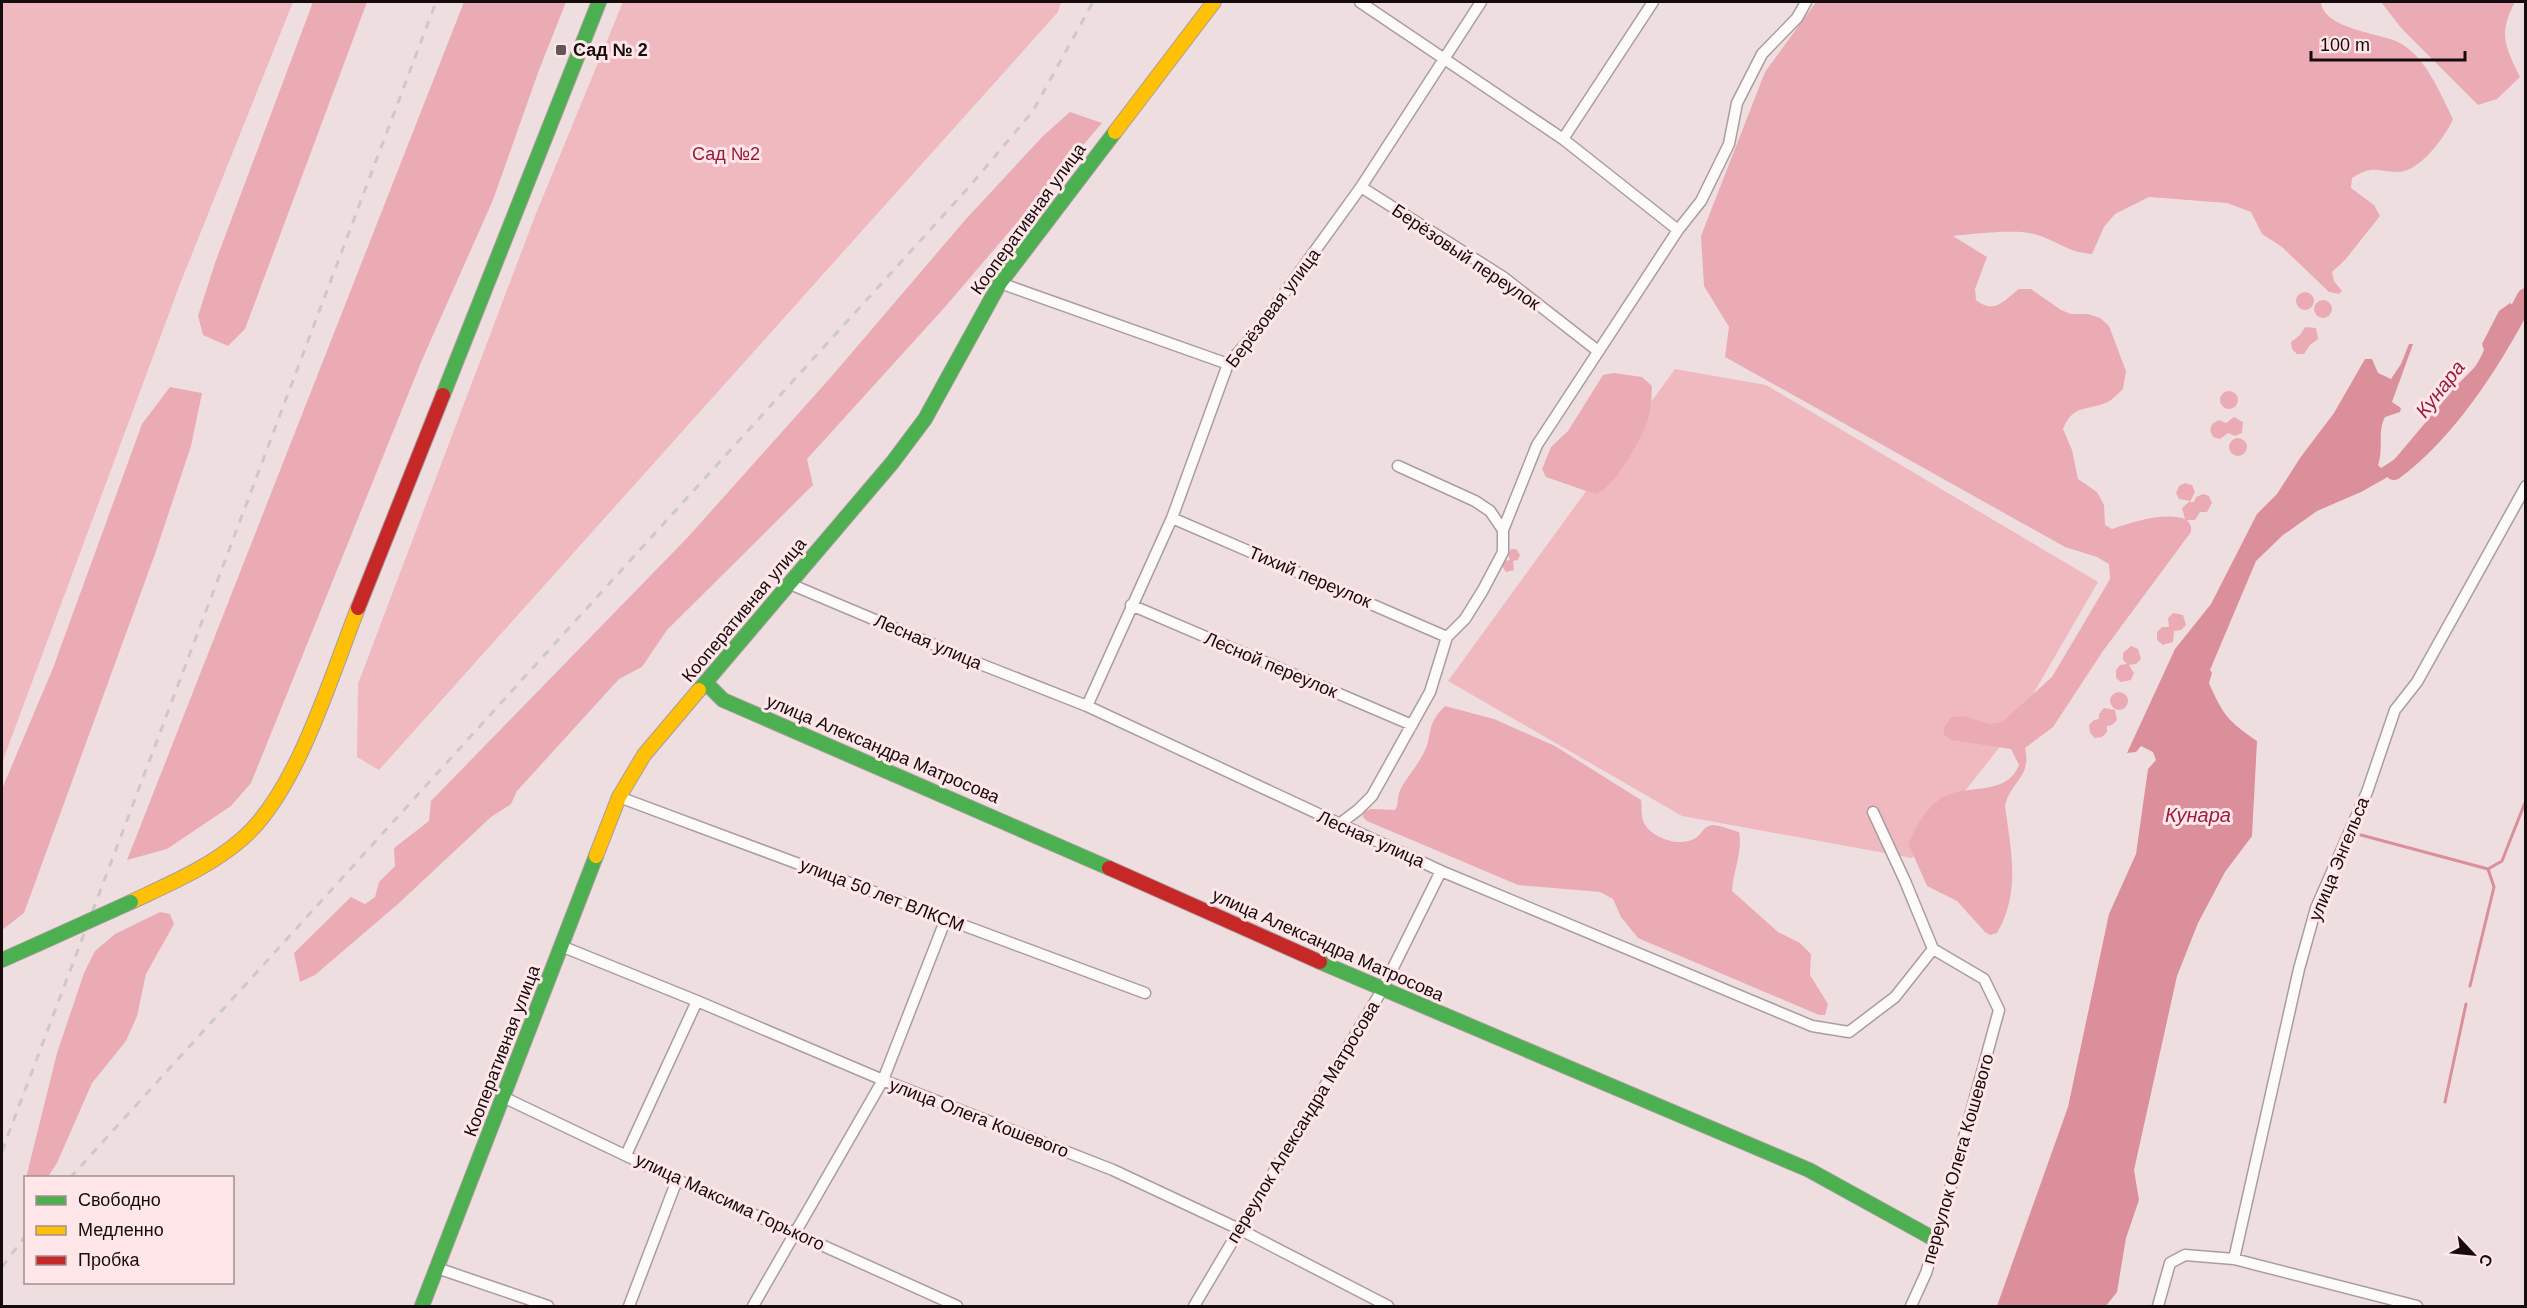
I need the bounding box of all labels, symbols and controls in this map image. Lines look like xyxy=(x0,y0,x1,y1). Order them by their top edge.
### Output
scale bar xyxy=(2311,24,2466,62)
text: 100 m xyxy=(2320,35,2370,55)
place label: Сад № 2 xyxy=(573,40,648,60)
marker: Сад № 2 xyxy=(554,43,568,57)
street label: Кооперативная улица xyxy=(966,139,1090,298)
park label: Сад №2 xyxy=(692,144,760,164)
street label: Берёзовый переулок xyxy=(1388,200,1544,314)
street label: Берёзовая улица xyxy=(1222,244,1325,371)
water label: Кунара xyxy=(2411,356,2469,422)
street label: Кооперативная улица xyxy=(678,533,811,686)
street label: Тихий переулок xyxy=(1246,542,1374,612)
street label: Лесная улица xyxy=(871,610,986,674)
street label: Лесной переулок xyxy=(1201,628,1341,702)
street label: улица Александра Матросова xyxy=(763,691,1003,808)
street label: улица Энгельса xyxy=(2305,793,2373,924)
water label: Кунара xyxy=(2165,804,2231,826)
street label: Лесная улица xyxy=(1314,806,1428,872)
street label: улица 50 лет ВЛКСМ xyxy=(797,854,967,936)
street label: улица Александра Матросова xyxy=(1209,885,1448,1006)
street label: Кооперативная улица xyxy=(460,962,544,1140)
street label: переулок Александра Матросова xyxy=(1223,997,1384,1247)
street label: переулок Олега Кошевого xyxy=(1918,1052,1998,1266)
street label: улица Олега Кошевого xyxy=(887,1075,1071,1161)
street label: улица Максима Горького xyxy=(632,1149,828,1255)
legend xyxy=(24,1176,234,1284)
text: Свободно xyxy=(78,1190,161,1210)
text: Медленно xyxy=(78,1220,164,1240)
north arrow xyxy=(2443,1224,2503,1284)
text: Пробка xyxy=(78,1250,141,1270)
text: С xyxy=(2476,1251,2496,1270)

